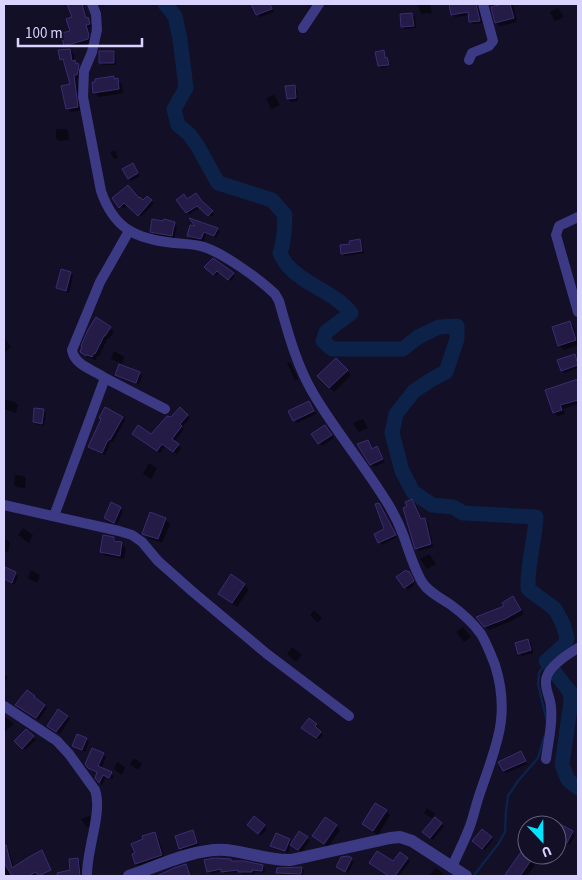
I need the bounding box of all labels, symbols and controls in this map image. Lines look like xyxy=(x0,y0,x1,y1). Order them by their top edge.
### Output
scale bar xyxy=(18,15,141,47)
text: 100 m xyxy=(25,23,63,44)
north arrow xyxy=(517,815,567,865)
text: U xyxy=(538,840,555,862)

